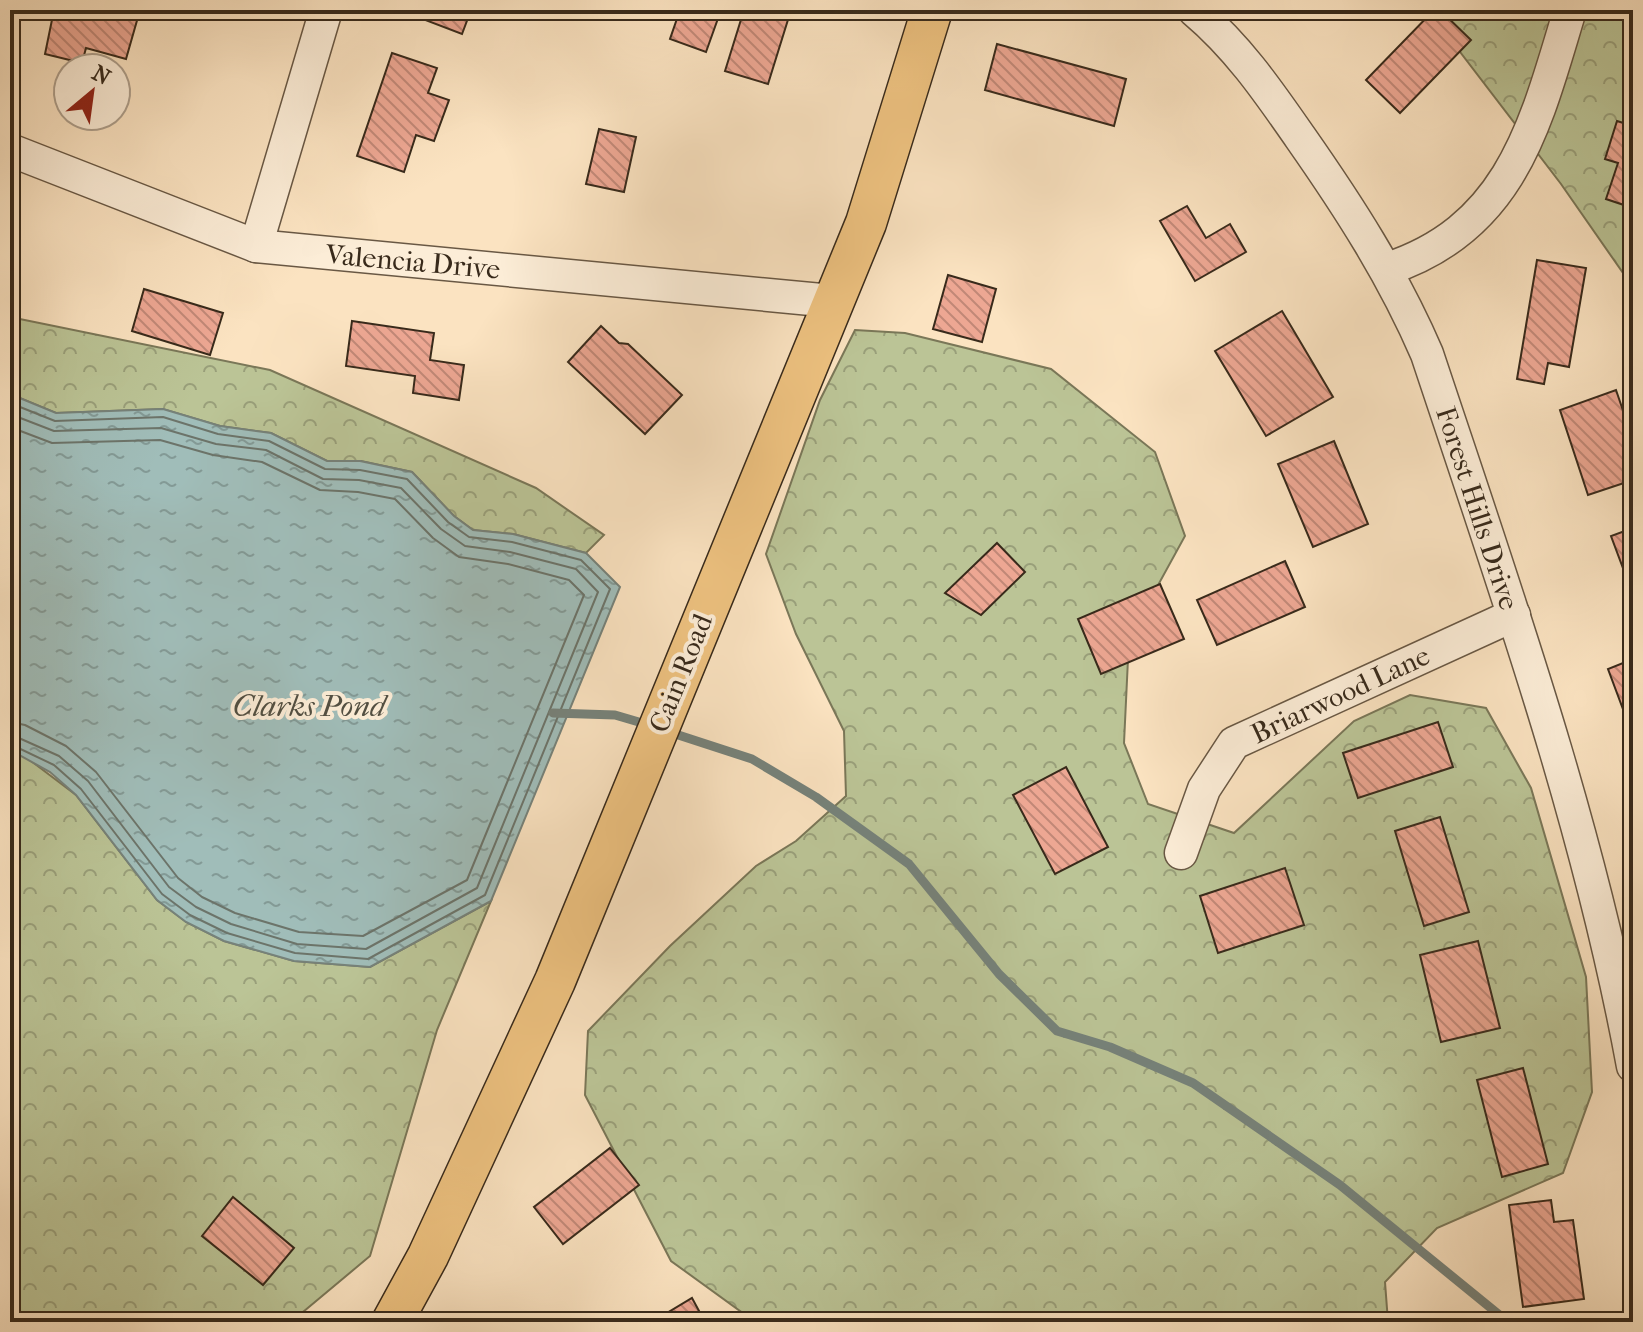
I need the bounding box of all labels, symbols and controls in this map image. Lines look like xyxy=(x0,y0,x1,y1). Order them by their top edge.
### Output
north arrow xyxy=(52,52,132,132)
text: N xyxy=(88,60,115,91)
street label: Valencia Drive xyxy=(323,237,502,286)
street label: Forest Hills Drive xyxy=(1429,402,1526,614)
street label: Cain Road xyxy=(642,609,719,737)
street label: Briarwood Lane xyxy=(1246,639,1435,750)
water label: Clarks Pond xyxy=(233,689,389,724)

